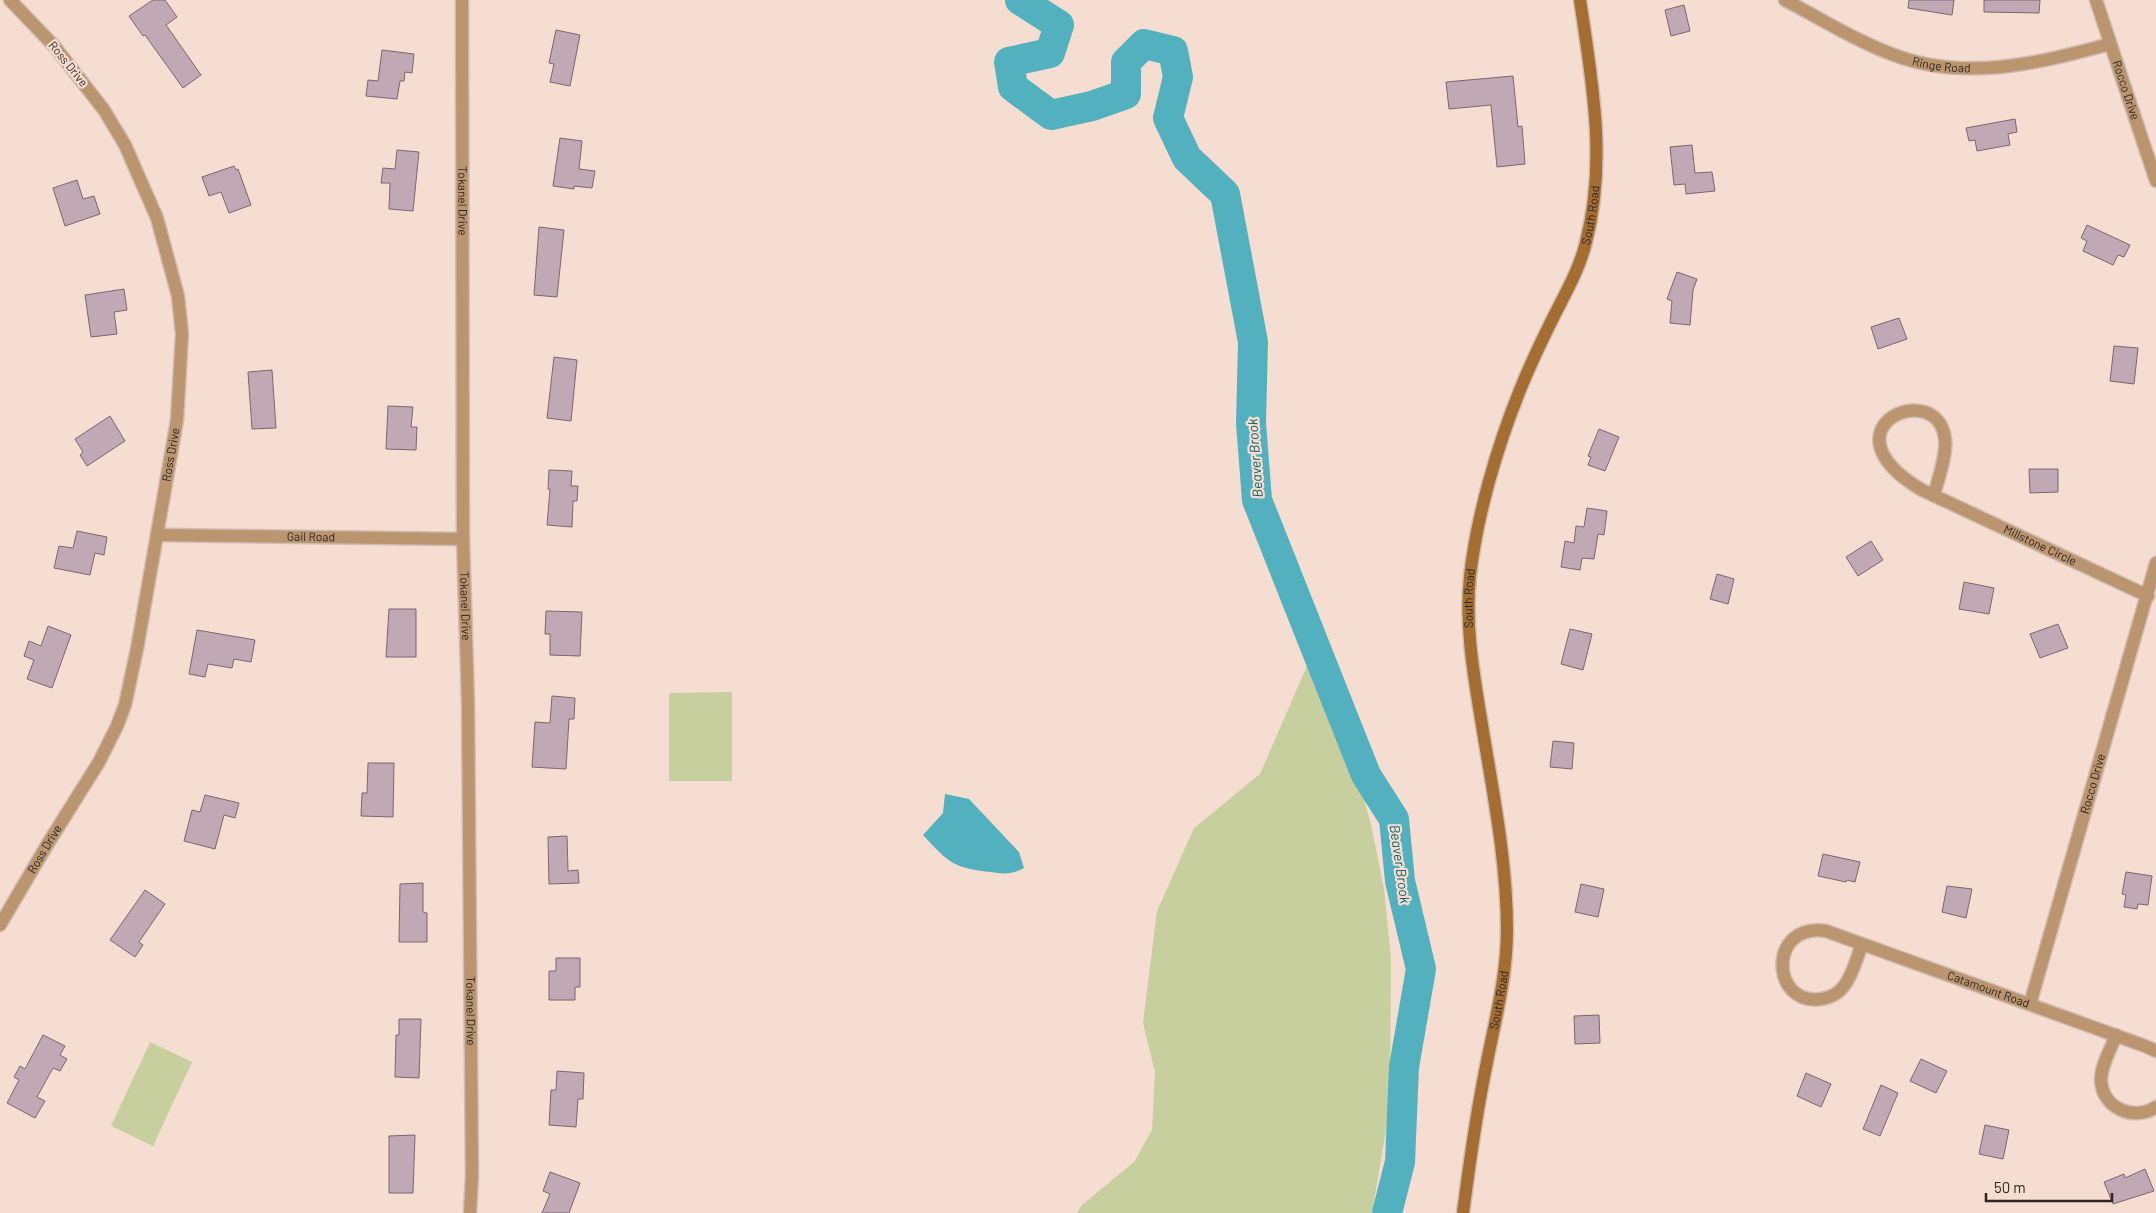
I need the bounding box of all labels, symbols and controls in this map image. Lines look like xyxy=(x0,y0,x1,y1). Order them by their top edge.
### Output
street label: Ross Drive xyxy=(46,38,91,89)
street label: Ringe Road xyxy=(1911,53,1971,74)
street label: Rocco Drive xyxy=(2110,58,2143,121)
street label: Tokanel Drive xyxy=(456,166,470,236)
street label: South Road xyxy=(1578,185,1601,246)
water label: Beaver Brook xyxy=(1243,418,1266,498)
street label: Ross Drive xyxy=(158,426,182,482)
street label: Millstone Circle xyxy=(2002,521,2079,568)
street label: Gail Road xyxy=(287,529,335,543)
street label: South Road xyxy=(1460,568,1477,629)
street label: Tokanel Drive xyxy=(458,571,474,641)
street label: Rocco Drive xyxy=(2077,752,2107,815)
street label: Ross Drive xyxy=(24,822,64,876)
water label: Beaver Brook xyxy=(1387,823,1414,905)
street label: Catamount Road xyxy=(1946,967,2032,1010)
street label: South Road xyxy=(1486,970,1510,1031)
street label: Tokanel Drive xyxy=(464,976,479,1046)
scale bar xyxy=(1986,1170,2112,1202)
text: 50 m xyxy=(1994,1178,2026,1196)

